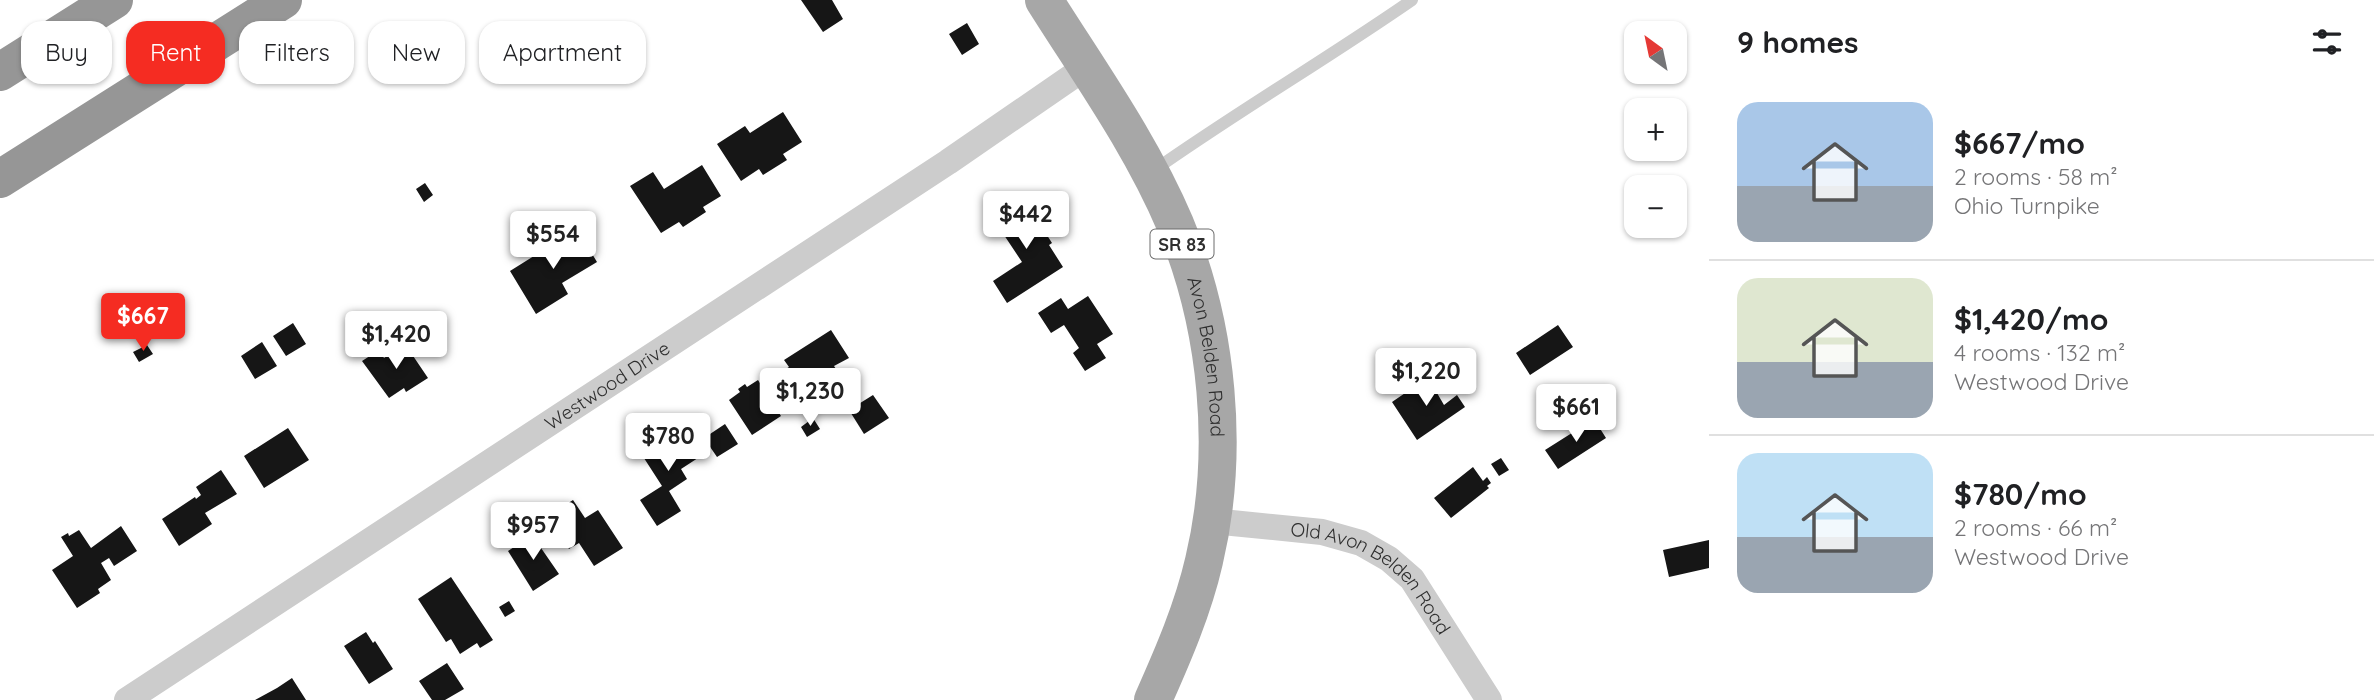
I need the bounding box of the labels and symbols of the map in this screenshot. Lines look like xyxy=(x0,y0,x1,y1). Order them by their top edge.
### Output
north arrow xyxy=(1624,21,1687,84)
pin: $442 xyxy=(985,191,1067,251)
pin: $554 xyxy=(512,212,594,271)
road number: SR 83 xyxy=(1150,230,1214,258)
street label: Avon Belden Road xyxy=(1182,273,1230,437)
pin: $667 xyxy=(102,294,184,353)
pin: $1,420 xyxy=(339,312,453,371)
street label: Westwood Drive xyxy=(540,336,674,435)
pin: $1,220 xyxy=(1369,348,1483,408)
pin: $1,230 xyxy=(753,368,867,428)
pin: $661 xyxy=(1535,384,1617,444)
pin: $780 xyxy=(627,414,709,473)
pin: $957 xyxy=(492,503,574,562)
street label: Old Avon Belden Road xyxy=(1290,517,1456,639)

